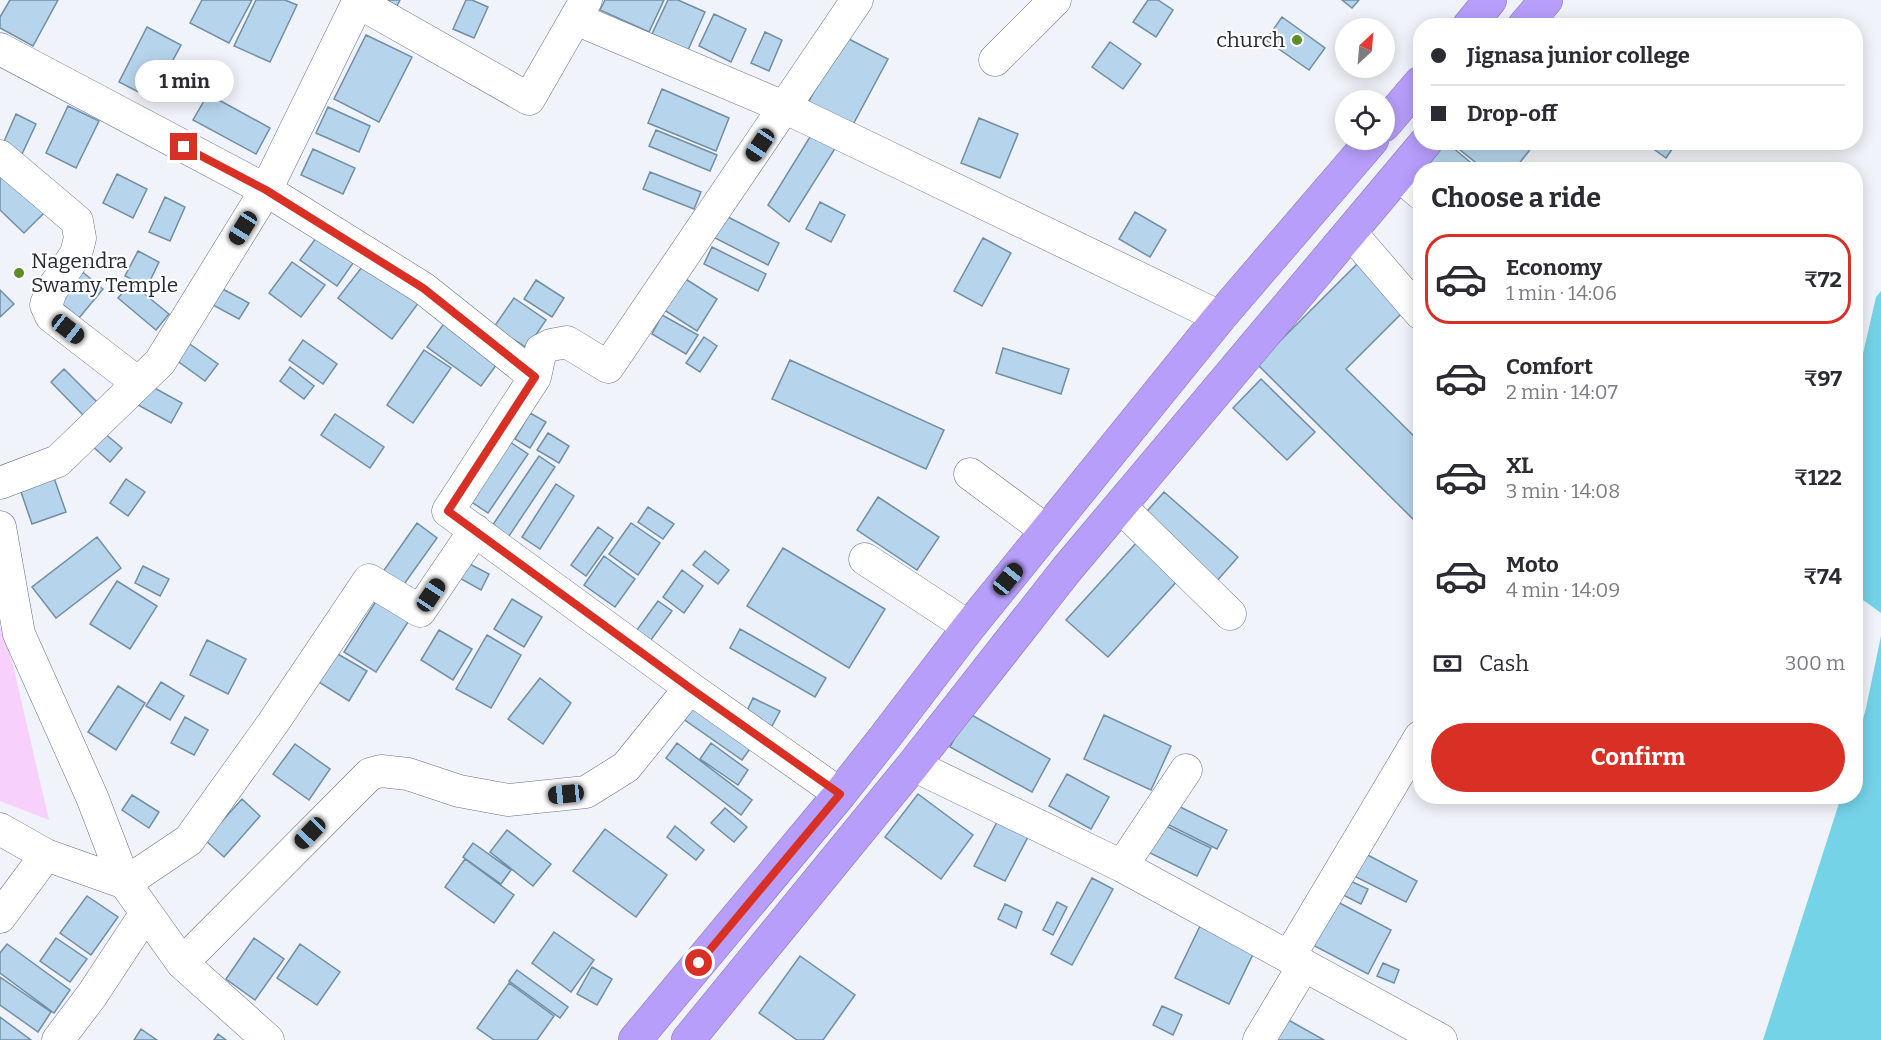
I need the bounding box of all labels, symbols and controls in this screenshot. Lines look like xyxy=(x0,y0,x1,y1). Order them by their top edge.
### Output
north arrow xyxy=(1335,18,1395,78)
map controls xyxy=(1335,18,1395,150)
place label: church xyxy=(1216,27,1285,53)
marker: church xyxy=(1290,33,1304,47)
text: Jignasa junior college xyxy=(1467,42,1690,69)
callout: 1 min xyxy=(134,60,234,102)
text: 1 min xyxy=(159,69,210,93)
button: locate xyxy=(1335,90,1395,150)
text: Drop-off xyxy=(1467,100,1557,127)
car xyxy=(742,125,778,165)
route end xyxy=(170,133,197,160)
text: Choose a ride xyxy=(1431,182,1601,214)
car xyxy=(226,208,260,248)
place label: Nagendra Swamy Temple xyxy=(31,248,178,298)
icon: car xyxy=(1434,252,1488,306)
text: Economy xyxy=(1506,254,1602,281)
marker: Nagendra Swamy Temple xyxy=(12,266,26,280)
text: ₹72 xyxy=(1804,266,1842,293)
text: 1 min · 14:06 xyxy=(1506,281,1617,305)
car xyxy=(48,311,88,347)
icon: car xyxy=(1434,351,1488,405)
text: Comfort xyxy=(1506,353,1593,380)
text: ₹97 xyxy=(1804,365,1842,392)
text: 2 min · 14:07 xyxy=(1506,380,1618,404)
icon: car xyxy=(1434,450,1488,504)
text: XL xyxy=(1506,452,1533,479)
text: ₹122 xyxy=(1794,464,1842,491)
text: 3 min · 14:08 xyxy=(1506,479,1620,503)
icon: car xyxy=(1434,549,1488,603)
text: Moto xyxy=(1506,551,1559,578)
car xyxy=(990,559,1026,599)
text: ₹74 xyxy=(1803,563,1842,590)
car xyxy=(413,575,449,615)
text: 4 min · 14:09 xyxy=(1506,578,1620,602)
icon: cash xyxy=(1431,647,1464,680)
text: Cash xyxy=(1479,650,1529,677)
text: 300 m xyxy=(1785,651,1845,675)
button: Confirm xyxy=(1431,723,1845,792)
car xyxy=(547,783,585,805)
car xyxy=(291,814,329,852)
route start xyxy=(685,949,712,976)

